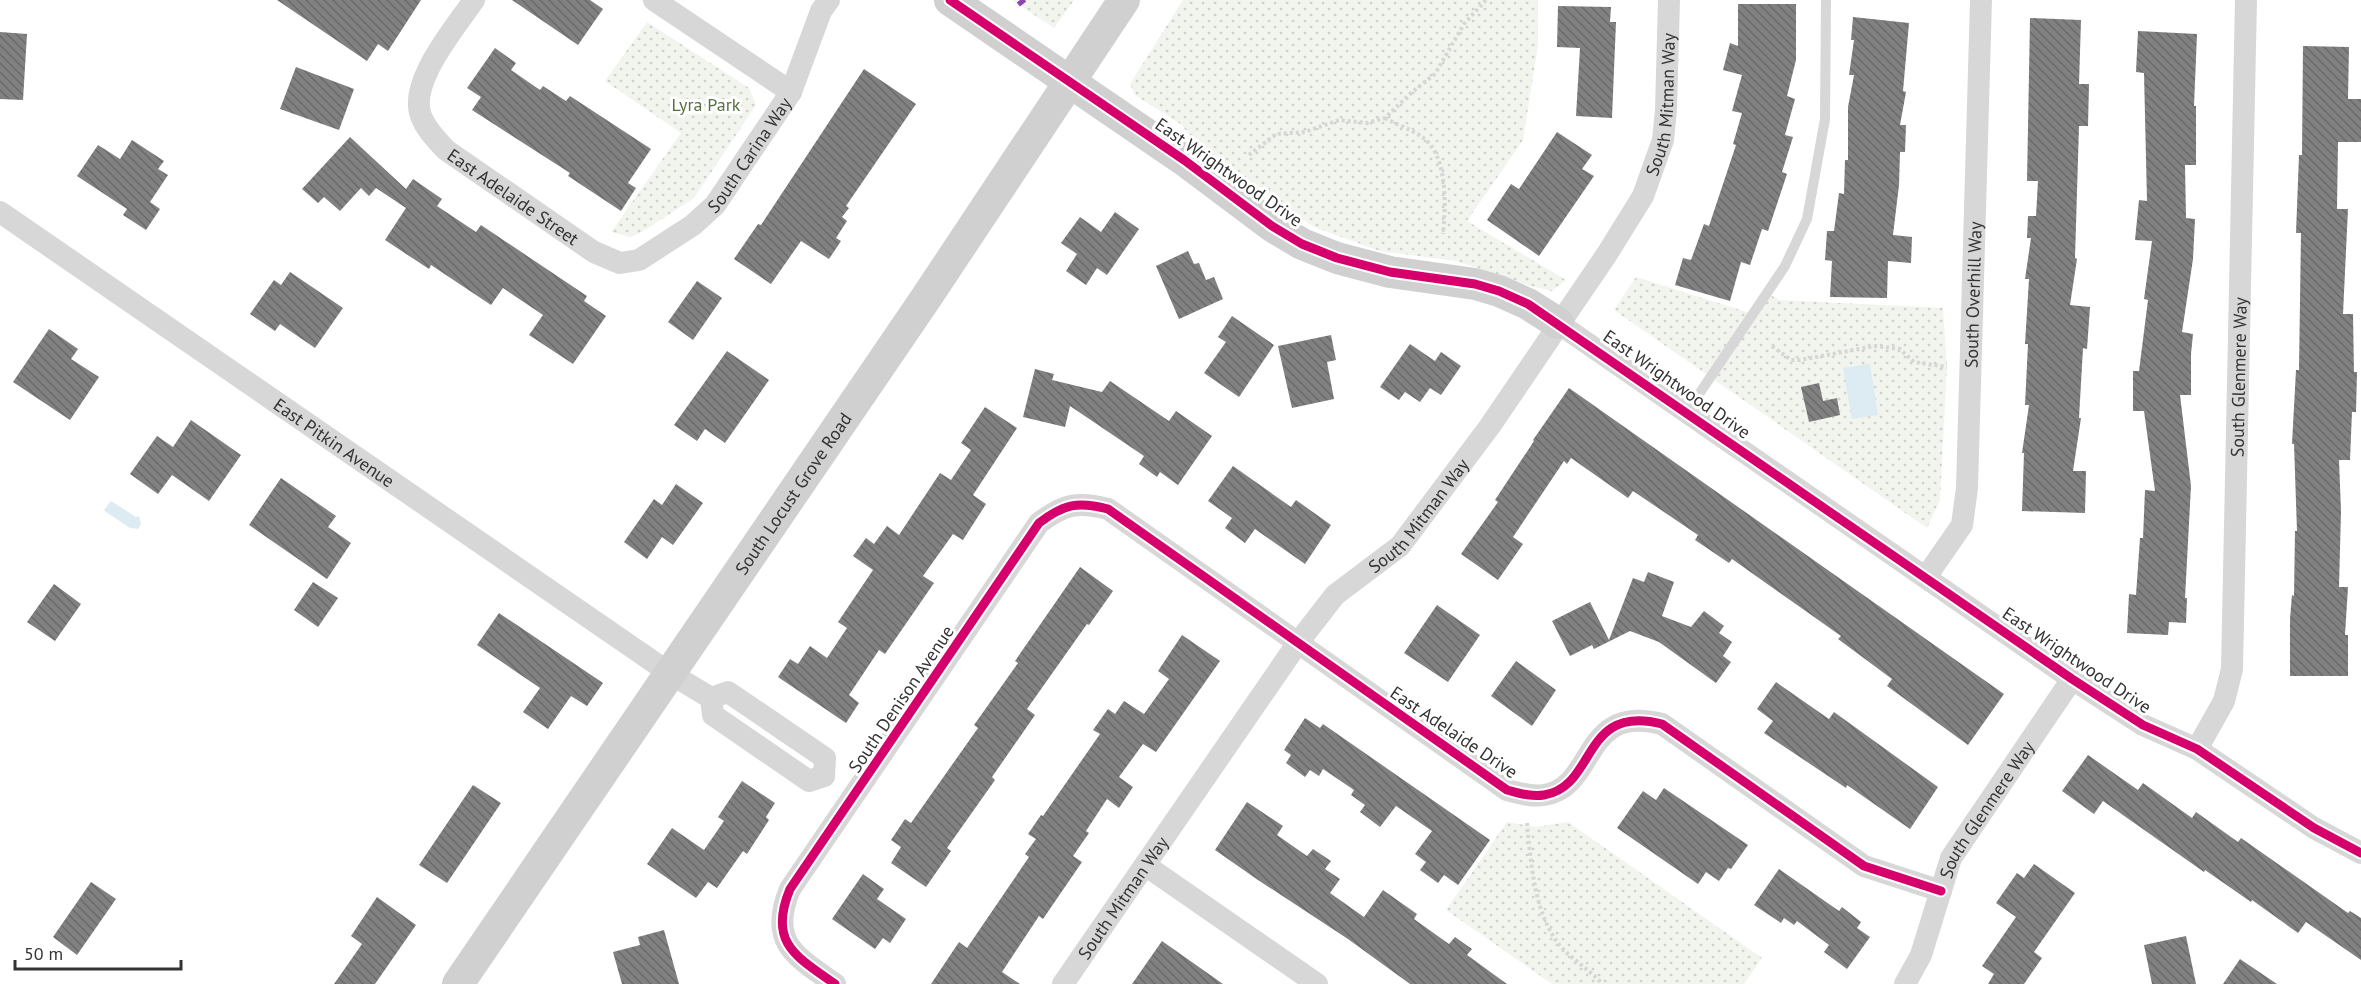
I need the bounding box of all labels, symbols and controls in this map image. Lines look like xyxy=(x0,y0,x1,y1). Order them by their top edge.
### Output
street label: South Mitman Way xyxy=(1640,32,1680,179)
street label: South Carina Way xyxy=(702,92,796,218)
park label: Lyra Park xyxy=(672,93,741,116)
street label: East Wrightwood Drive xyxy=(1151,113,1307,231)
street label: East Adelaide Street xyxy=(443,143,584,250)
street label: South Overhill Way xyxy=(1959,220,1986,368)
street label: South Glenmere Way xyxy=(2225,296,2251,457)
street label: East Wrightwood Drive xyxy=(1599,325,1755,443)
street label: East Pitkin Avenue xyxy=(269,393,399,492)
street label: South Locust Grove Road xyxy=(729,408,856,579)
street label: South Mitman Way xyxy=(1363,453,1474,578)
street label: East Wrightwood Drive xyxy=(1998,602,2156,718)
street label: South Denison Avenue xyxy=(843,621,959,777)
street label: East Adelaide Drive xyxy=(1386,681,1522,783)
street label: South Glenmere Way xyxy=(1934,736,2039,881)
street label: South Mitman Way xyxy=(1072,831,1173,963)
scale bar xyxy=(15,933,182,971)
text: 50 m xyxy=(24,942,63,965)

